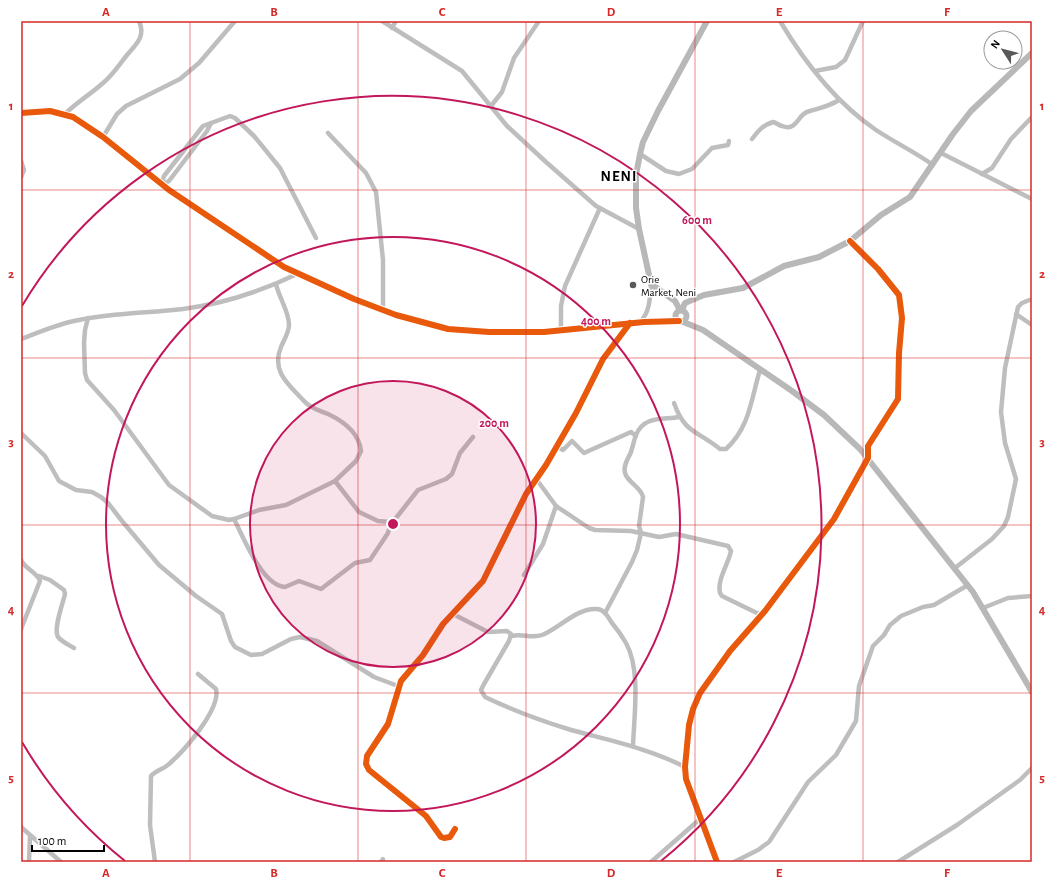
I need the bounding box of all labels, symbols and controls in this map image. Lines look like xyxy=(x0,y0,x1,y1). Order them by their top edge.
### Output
text: A xyxy=(102,6,110,19)
text: B xyxy=(270,6,278,19)
text: C xyxy=(439,6,446,19)
text: D xyxy=(607,6,616,19)
text: E xyxy=(776,6,783,19)
text: F xyxy=(944,6,951,19)
north arrow xyxy=(983,30,1023,70)
text: N xyxy=(989,38,1002,51)
text: 1 xyxy=(9,100,13,113)
text: 1 xyxy=(1040,100,1044,113)
district label: NENI xyxy=(601,169,637,184)
text: 600 m xyxy=(682,214,712,226)
text: 2 xyxy=(8,268,14,281)
text: 2 xyxy=(1039,268,1045,281)
place label: Orie Market, Neni xyxy=(641,274,696,298)
marker: Orie Market, Neni xyxy=(628,280,638,290)
text: 400 m xyxy=(581,315,611,327)
text: 200 m xyxy=(479,417,509,429)
text: 3 xyxy=(8,436,14,449)
text: 3 xyxy=(1039,436,1045,449)
centre of rings xyxy=(386,517,400,531)
text: 4 xyxy=(8,604,15,617)
text: 4 xyxy=(1039,604,1046,617)
text: 5 xyxy=(8,772,14,785)
text: 5 xyxy=(1039,772,1045,785)
scale bar xyxy=(32,827,104,853)
text: 100 m xyxy=(38,835,66,847)
text: A xyxy=(102,867,110,880)
text: B xyxy=(270,867,278,880)
text: C xyxy=(439,867,446,880)
text: D xyxy=(607,867,616,880)
text: E xyxy=(776,867,783,880)
text: F xyxy=(944,867,951,880)

